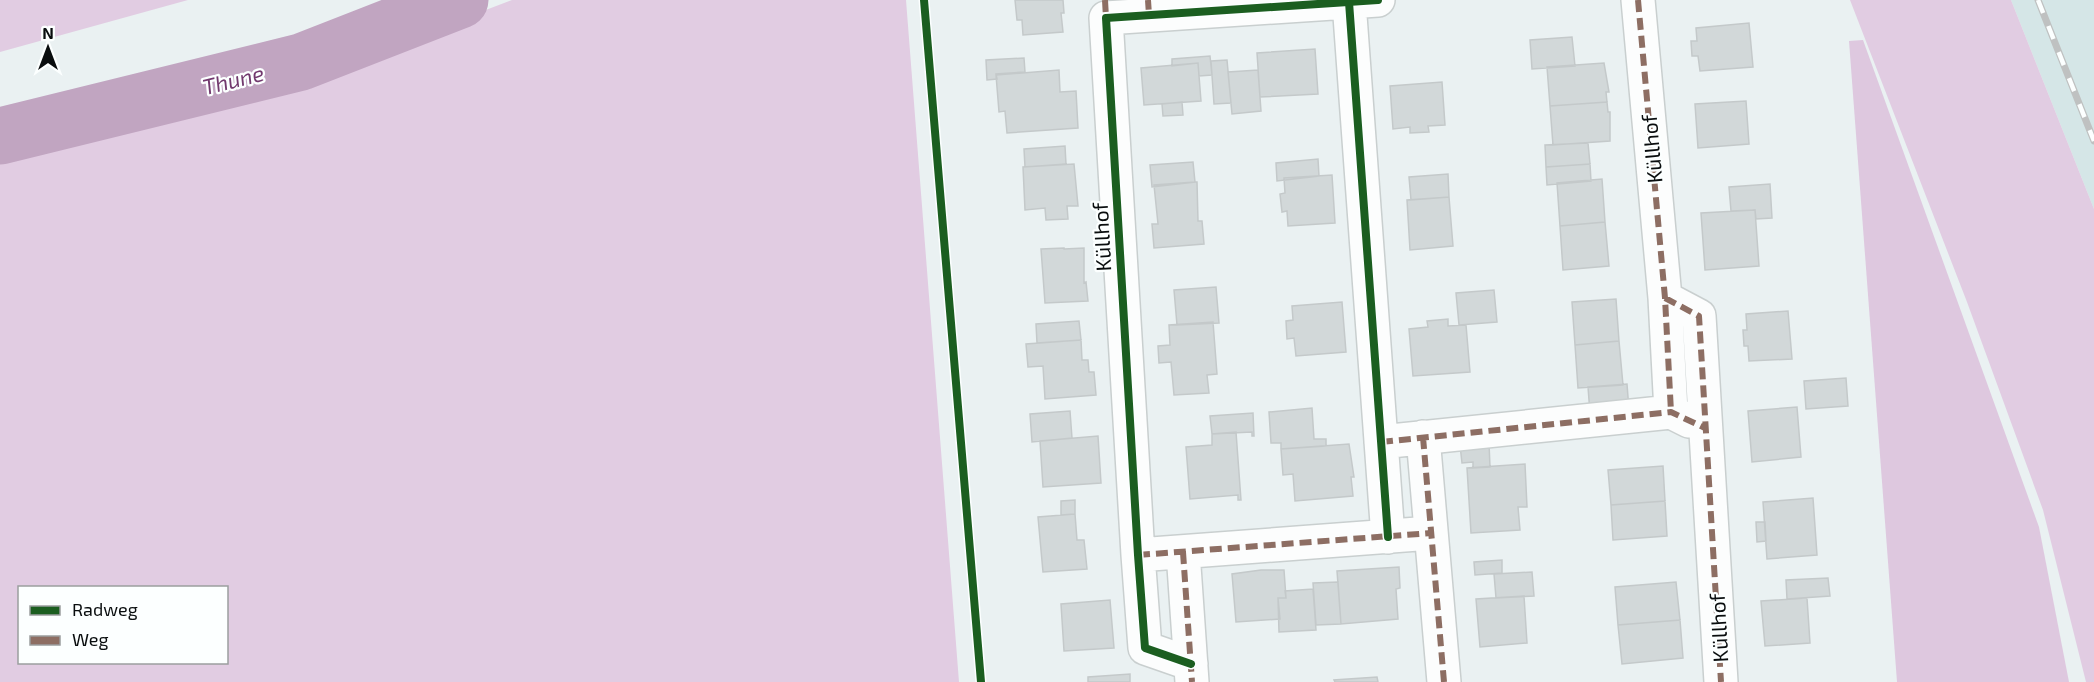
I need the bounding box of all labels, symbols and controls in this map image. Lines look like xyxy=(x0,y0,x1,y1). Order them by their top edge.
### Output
north arrow xyxy=(18,18,78,78)
text: N xyxy=(42,23,54,42)
water label: Thune xyxy=(200,59,267,99)
street label: Küllhof xyxy=(1635,113,1666,184)
street label: Küllhof xyxy=(1087,201,1115,272)
legend xyxy=(18,586,228,664)
street label: Küllhof xyxy=(1704,592,1732,663)
text: Radweg xyxy=(72,598,138,620)
text: Weg xyxy=(72,628,108,650)

